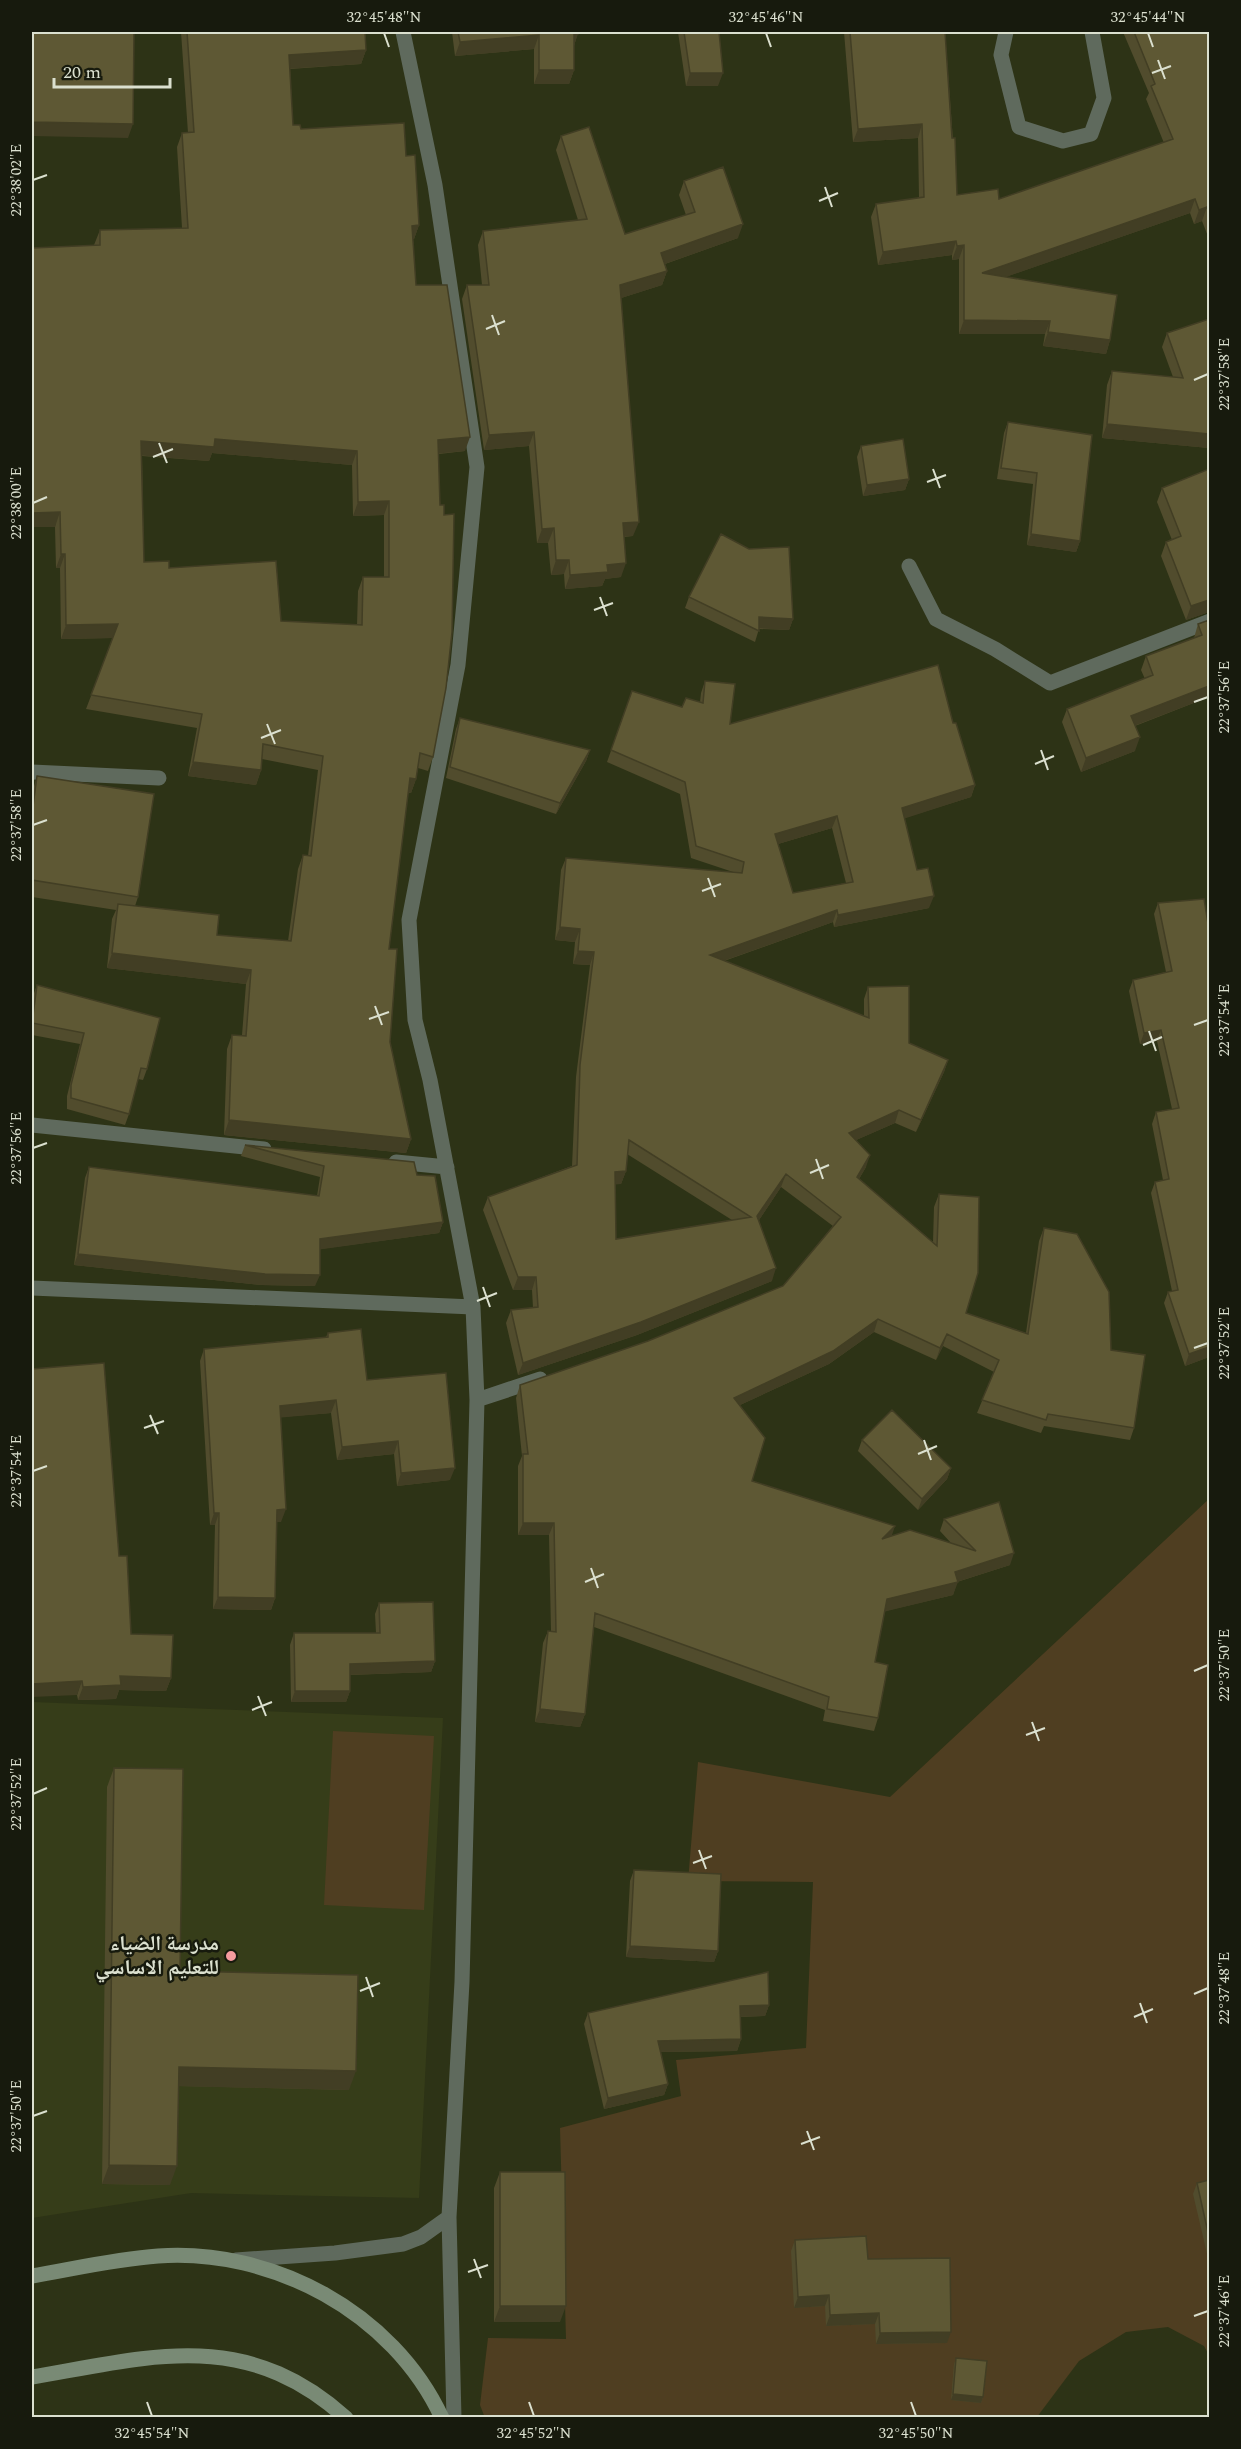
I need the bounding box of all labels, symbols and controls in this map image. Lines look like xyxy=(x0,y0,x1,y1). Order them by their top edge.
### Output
text: 32°45'48"N xyxy=(347,6,422,29)
text: 32°45'46"N xyxy=(729,6,804,29)
text: 32°45'44"N xyxy=(1111,6,1186,29)
scale bar xyxy=(54,51,170,89)
text: 20 m xyxy=(63,59,101,86)
text: 22°38'02"E xyxy=(5,144,28,216)
text: 22°37'58"E xyxy=(1213,338,1236,410)
text: 22°38'00"E xyxy=(5,467,28,539)
text: 22°37'56"E xyxy=(1213,661,1236,733)
text: 22°37'58"E xyxy=(5,789,28,861)
text: 22°37'54"E xyxy=(1213,984,1236,1056)
text: 22°37'56"E xyxy=(5,1112,28,1184)
text: 22°37'52"E xyxy=(1213,1307,1236,1379)
text: 22°37'54"E xyxy=(5,1435,28,1507)
text: 22°37'50"E xyxy=(1213,1629,1236,1701)
text: 22°37'52"E xyxy=(5,1758,28,1830)
place label: مدرسة الضياء للتعليم الاساسي xyxy=(95,1928,219,1984)
marker: مدرسة الضياء للتعليم الاساسي xyxy=(224,1949,238,1963)
text: 22°37'48"E xyxy=(1213,1952,1236,2024)
text: 22°37'50"E xyxy=(5,2080,28,2152)
text: 22°37'46"E xyxy=(1213,2275,1236,2347)
text: 32°45'54"N xyxy=(115,2422,190,2445)
text: 32°45'52"N xyxy=(497,2422,572,2445)
text: 32°45'50"N xyxy=(879,2422,954,2445)

